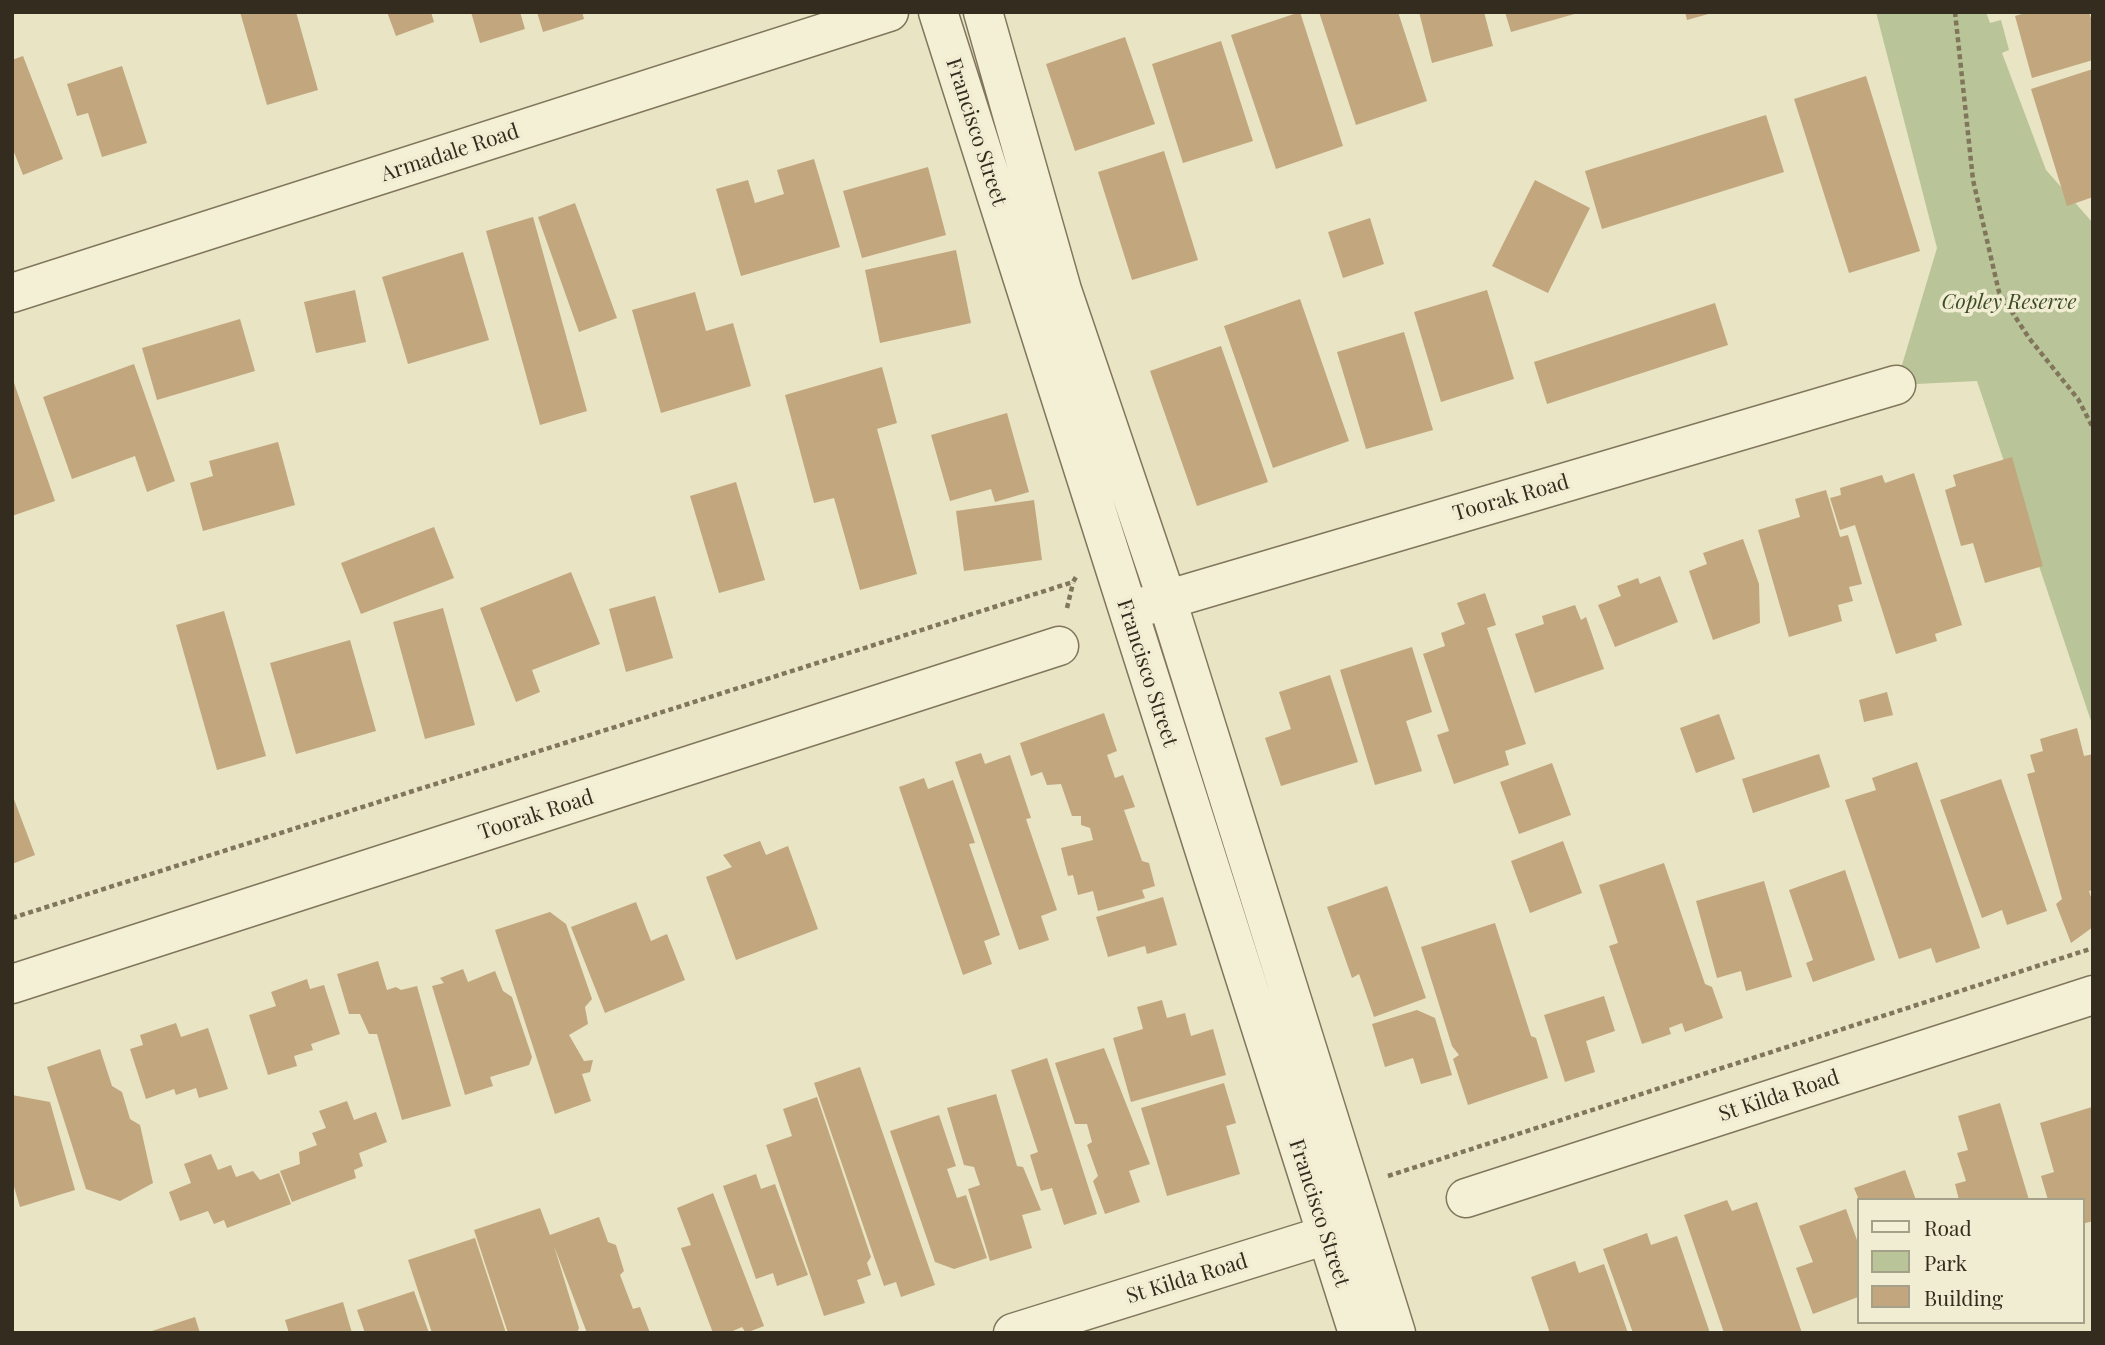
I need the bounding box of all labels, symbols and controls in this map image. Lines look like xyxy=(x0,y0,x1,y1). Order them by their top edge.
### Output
street label: Francisco Street xyxy=(940,55,1012,209)
street label: Armadale Road xyxy=(378,119,522,187)
park label: Copley Reserve xyxy=(1941,289,2077,315)
street label: Toorak Road xyxy=(1450,469,1572,527)
street label: Francisco Street xyxy=(1111,596,1183,750)
street label: Toorak Road xyxy=(475,785,597,845)
street label: St Kilda Road xyxy=(1715,1065,1843,1127)
street label: Francisco Street xyxy=(1283,1136,1355,1290)
legend xyxy=(1856,1198,2084,1324)
text: Road xyxy=(1924,1213,1972,1241)
text: Park xyxy=(1924,1248,1967,1276)
street label: St Kilda Road xyxy=(1123,1249,1251,1309)
text: Building xyxy=(1924,1283,2003,1311)

